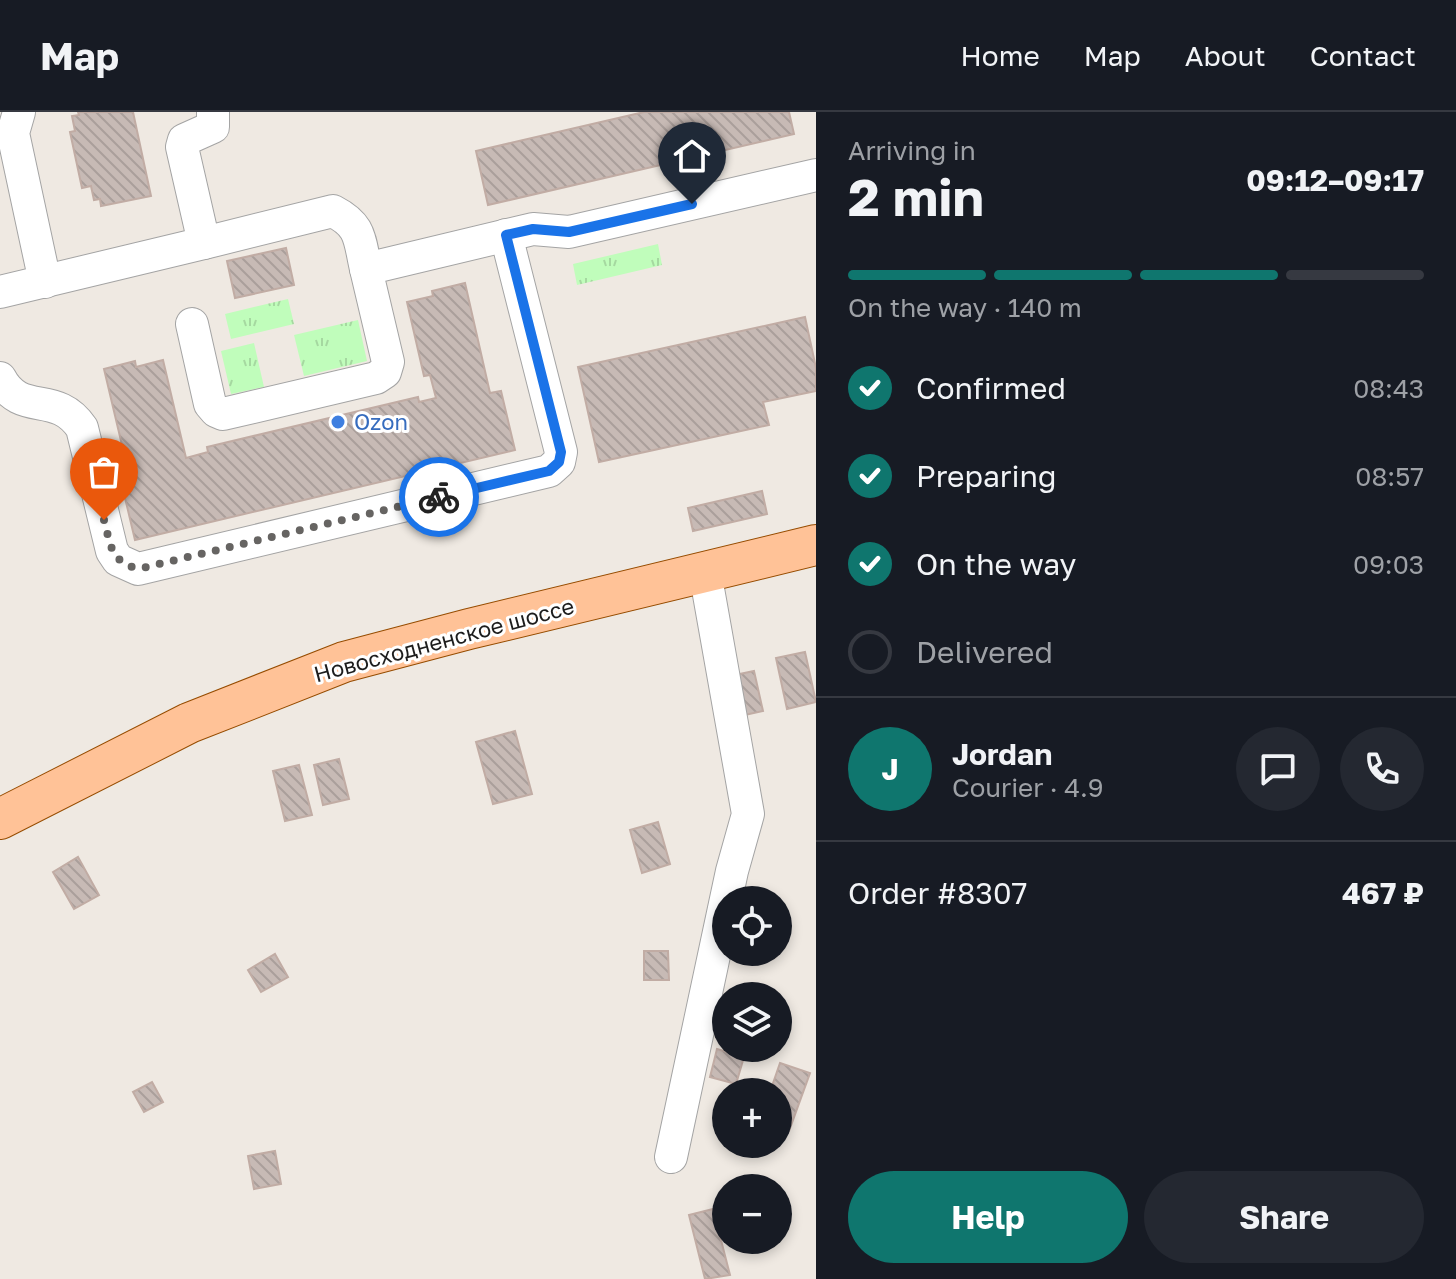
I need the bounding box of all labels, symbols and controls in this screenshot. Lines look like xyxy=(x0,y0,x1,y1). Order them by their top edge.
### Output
text: Map xyxy=(40,33,119,78)
text: Home xyxy=(961,39,1040,72)
text: Map xyxy=(1084,39,1141,72)
text: About xyxy=(1185,39,1266,72)
text: Contact xyxy=(1310,39,1416,72)
pin xyxy=(658,122,726,204)
icon: home xyxy=(670,134,714,178)
text: Arriving in xyxy=(848,135,976,166)
text: 09:12–09:17 xyxy=(1246,162,1424,198)
text: 2 min xyxy=(848,165,984,227)
text: On the way · 140 m xyxy=(848,292,1082,323)
icon: check xyxy=(848,366,892,410)
text: Confirmed xyxy=(916,370,1066,406)
text: 08:43 xyxy=(1353,373,1424,404)
place label: Ozon xyxy=(354,408,408,435)
marker: Ozon xyxy=(329,413,347,431)
pin xyxy=(70,438,138,520)
icon: bag xyxy=(82,450,126,494)
icon: check xyxy=(848,454,892,498)
courier xyxy=(399,457,479,537)
text: Preparing xyxy=(916,458,1057,494)
text: 08:57 xyxy=(1355,461,1424,492)
icon: bike xyxy=(417,475,461,519)
icon: check xyxy=(848,542,892,586)
text: On the way xyxy=(916,546,1076,582)
text: 09:03 xyxy=(1353,549,1424,580)
street label: Новосходненское шоссе xyxy=(311,592,577,687)
text: Delivered xyxy=(916,634,1053,670)
button: chat xyxy=(1236,727,1320,811)
button: phone xyxy=(1340,727,1424,811)
text: Jordan xyxy=(952,736,1052,772)
text: J xyxy=(881,751,899,787)
text: Courier · 4.9 xyxy=(952,772,1104,803)
text: Order #8307 xyxy=(848,875,1027,911)
text: 467 ₽ xyxy=(1342,875,1424,911)
map controls xyxy=(712,886,792,1254)
button: locate xyxy=(712,886,792,966)
button: layers xyxy=(712,982,792,1062)
button: + xyxy=(712,1078,792,1158)
button: Help xyxy=(848,1171,1128,1263)
button: Share xyxy=(1144,1171,1424,1263)
button: − xyxy=(712,1174,792,1254)

